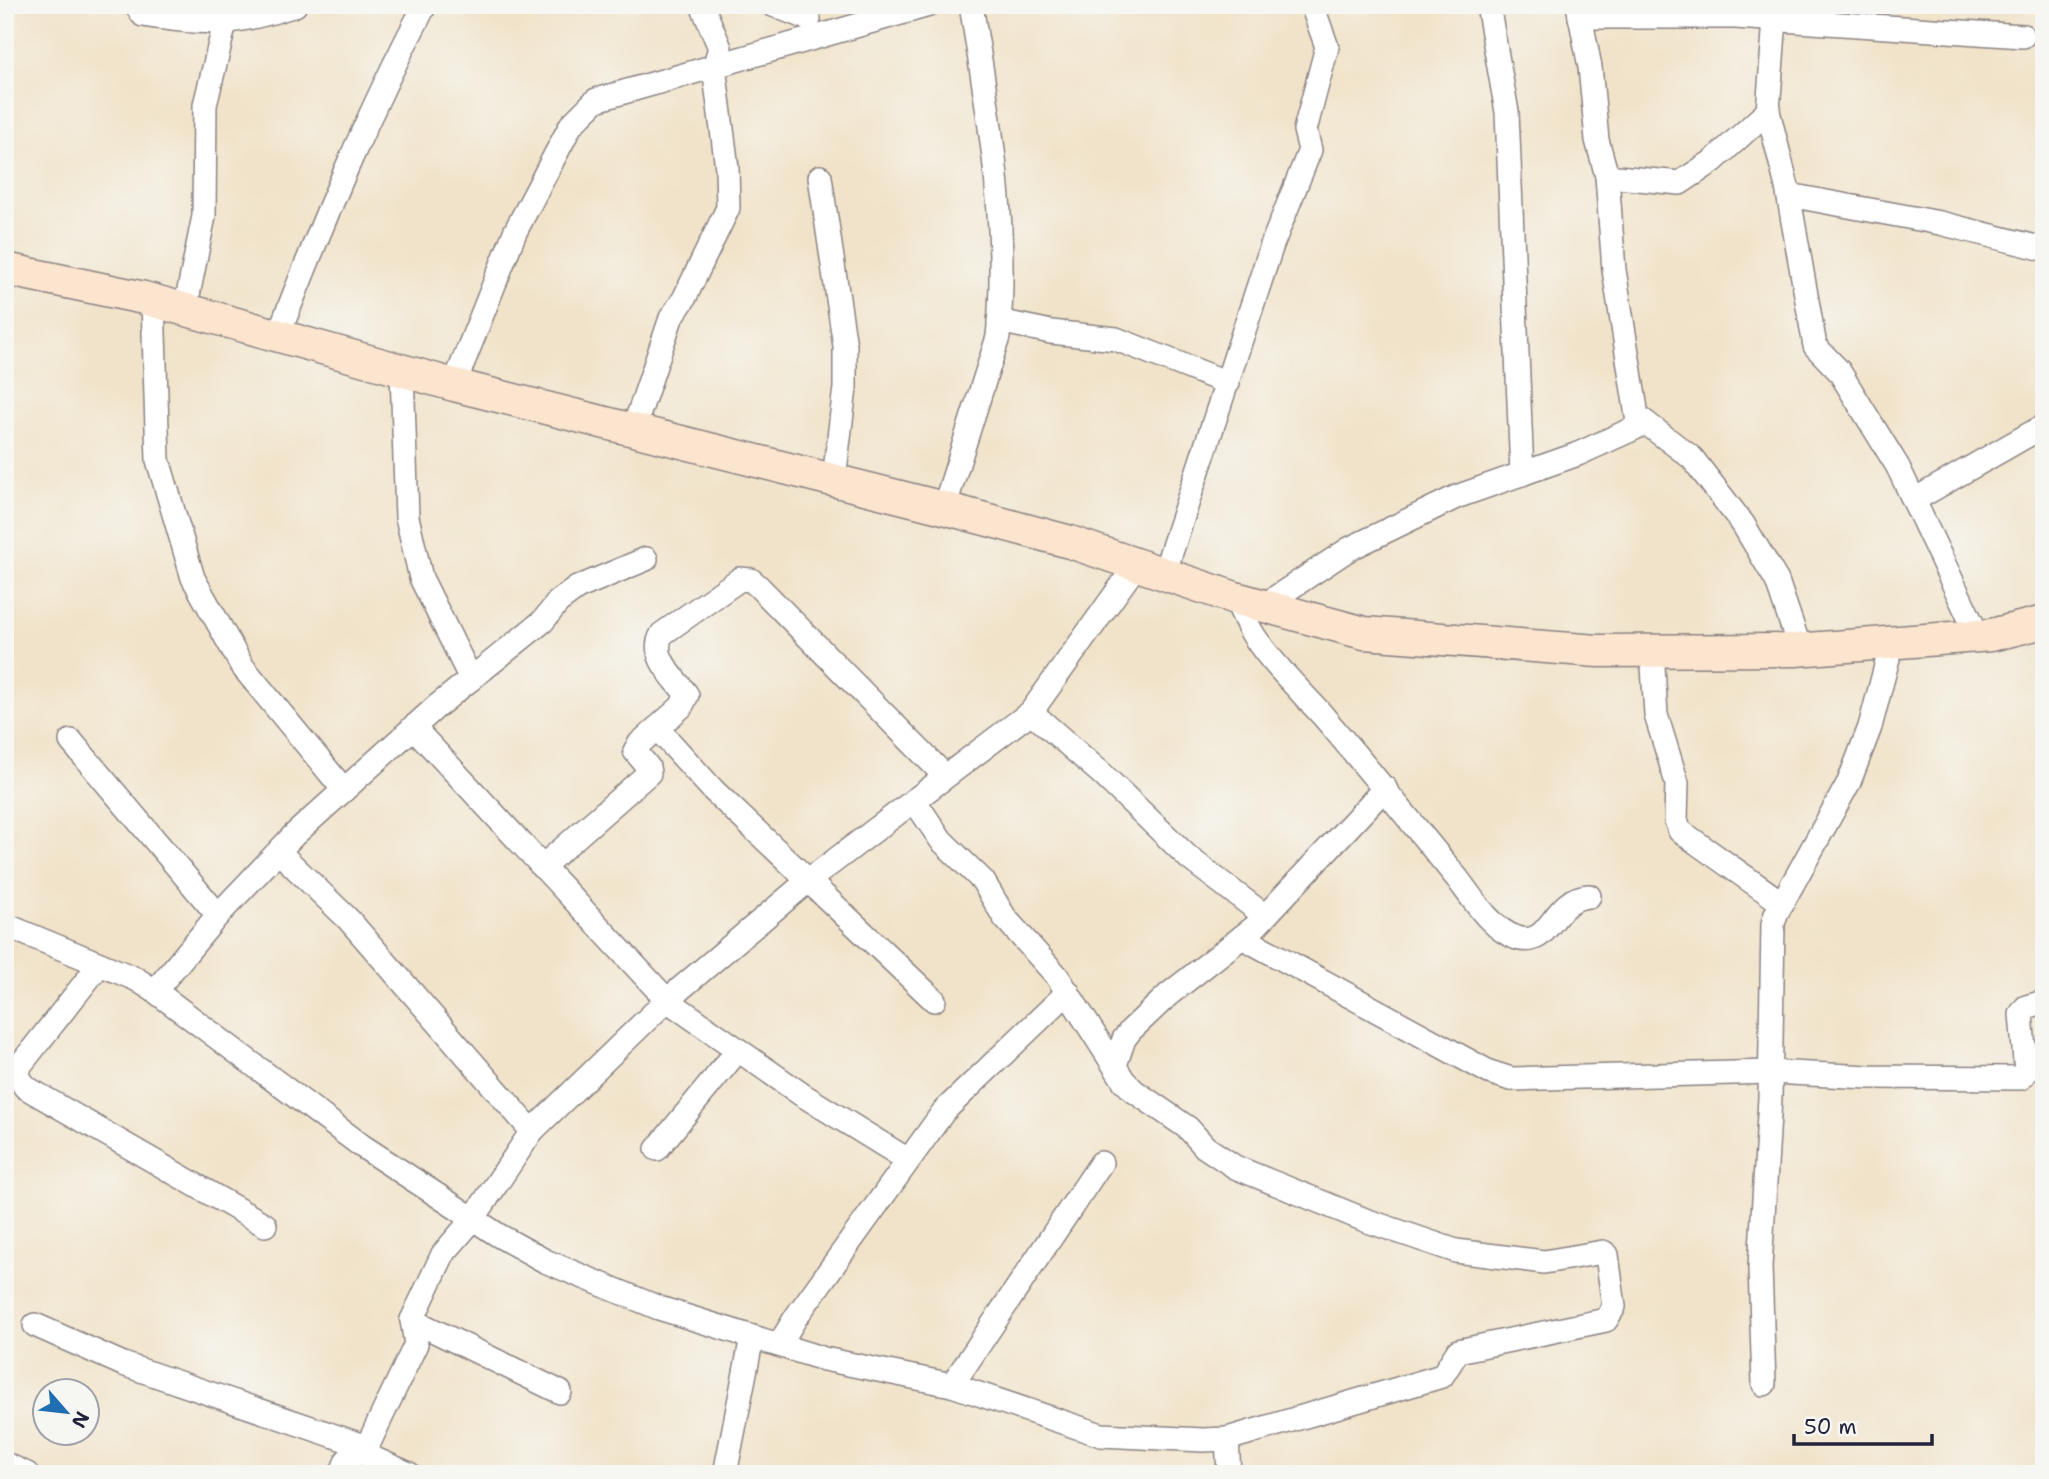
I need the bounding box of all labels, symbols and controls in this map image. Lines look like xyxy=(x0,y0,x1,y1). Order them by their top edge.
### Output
north arrow xyxy=(32,1378,102,1448)
scale bar xyxy=(1794,1402,1932,1446)
text: N xyxy=(66,1407,95,1432)
text: 50 m xyxy=(1804,1413,1857,1441)

